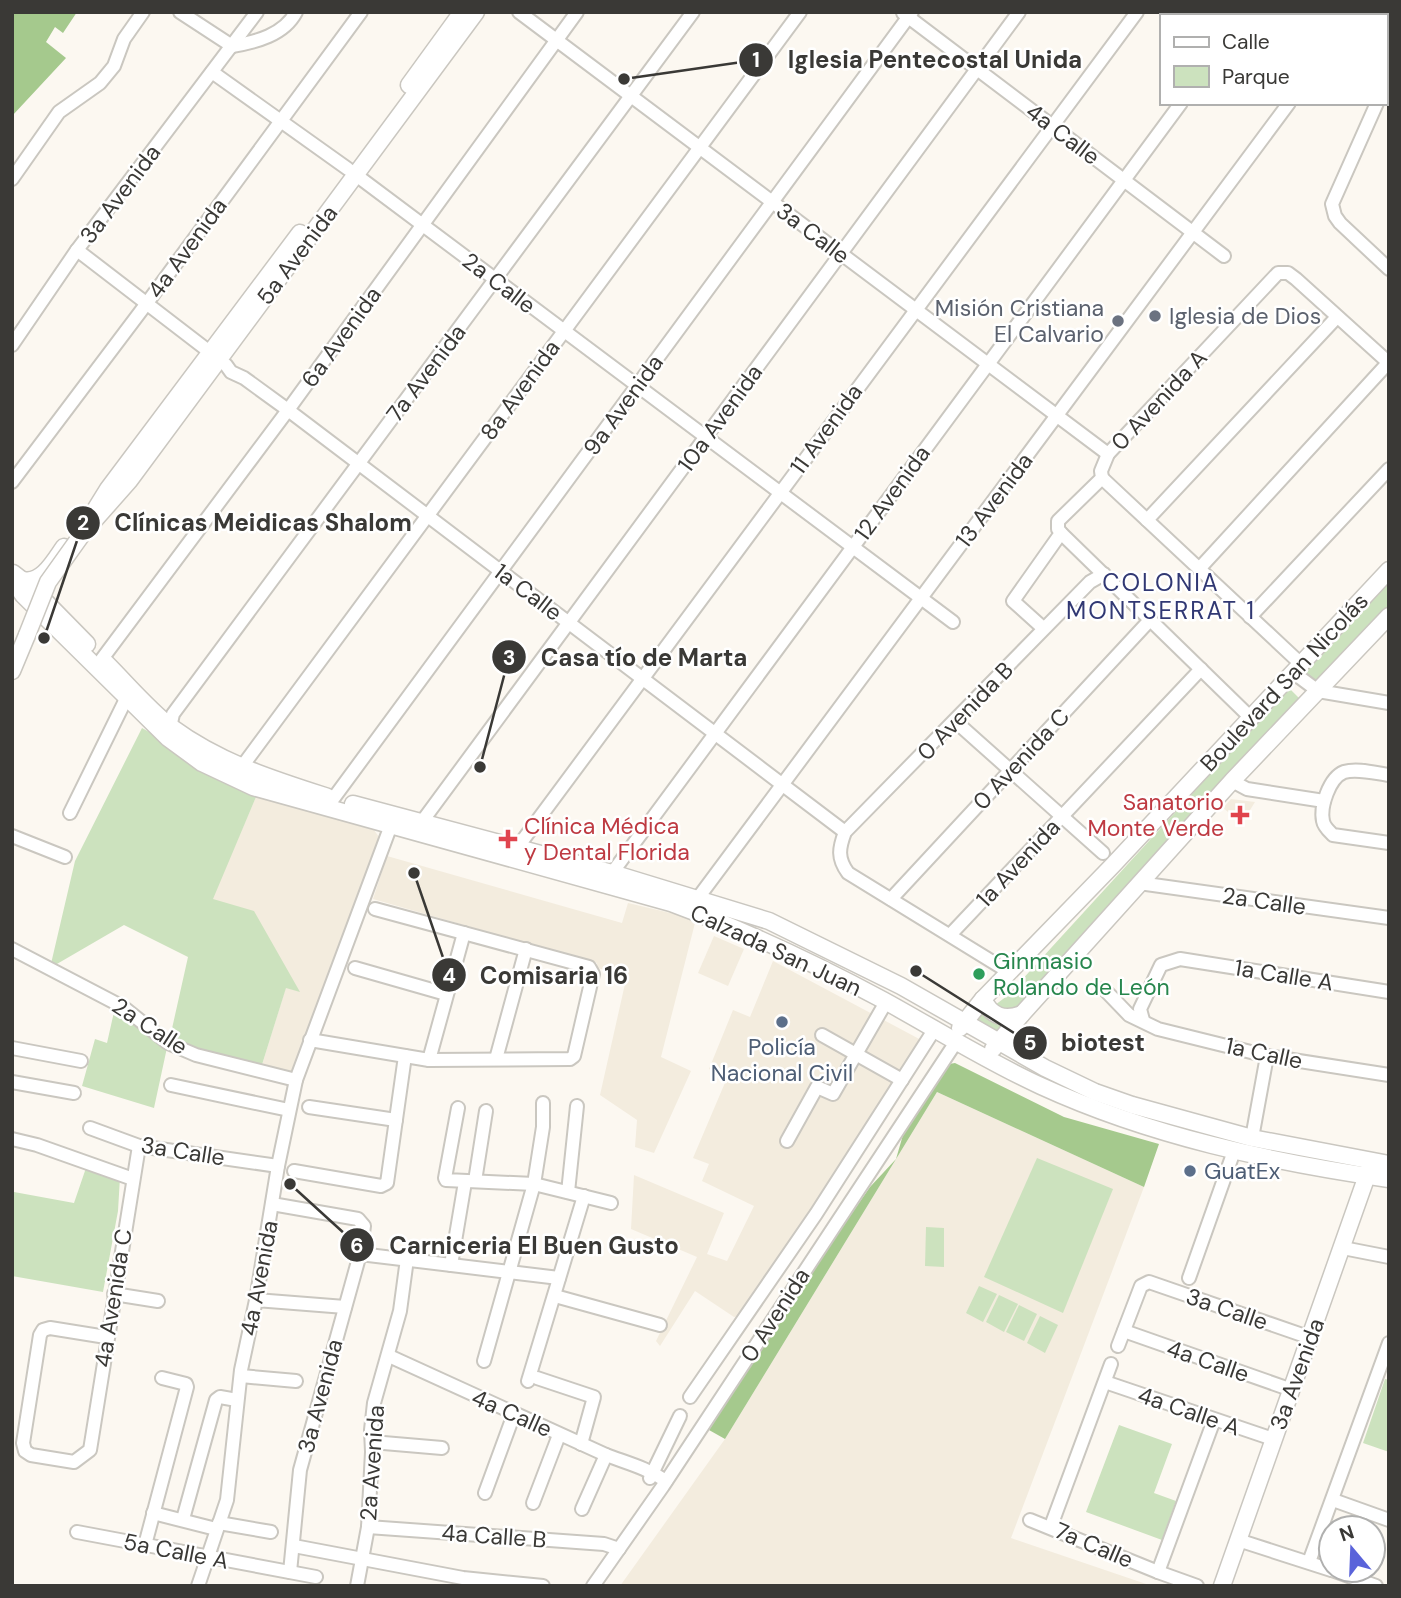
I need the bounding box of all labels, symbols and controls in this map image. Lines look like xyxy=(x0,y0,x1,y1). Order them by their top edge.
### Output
legend xyxy=(1160,14,1387,105)
text: Calle xyxy=(1222,28,1270,56)
callout: Iglesia Pentecostal Unida xyxy=(739,37,1096,82)
text: Iglesia Pentecostal Unida xyxy=(788,44,1082,75)
text: 1 xyxy=(752,46,760,74)
text: Parque xyxy=(1222,63,1290,91)
street label: 4a Calle xyxy=(1020,96,1106,172)
street label: 3a Avenida xyxy=(73,138,167,250)
street label: 4a Avenida xyxy=(140,192,234,304)
street label: 3a Calle xyxy=(770,196,856,270)
street label: 5a Avenida xyxy=(250,199,344,311)
street label: 2a Calle xyxy=(456,246,542,320)
street label: 6a Avenida xyxy=(294,281,388,393)
place label: Misión Cristiana El Calvario xyxy=(935,293,1104,349)
place label: Iglesia de Dios xyxy=(1169,301,1321,331)
marker: Iglesia de Dios xyxy=(1147,308,1163,324)
marker: Misión Cristiana El Calvario xyxy=(1110,313,1126,329)
street label: 7a Avenida xyxy=(380,318,472,428)
street label: 8a Avenida xyxy=(473,334,567,446)
street label: 0 Avenida A xyxy=(1105,343,1213,457)
street label: 9a Avenida xyxy=(576,349,670,461)
street label: 10a Avenida xyxy=(671,358,769,478)
street label: 11 Avenida xyxy=(783,378,869,480)
street label: 12 Avenida xyxy=(847,439,937,547)
street label: 13 Avenida xyxy=(949,447,1039,553)
callout: Clínicas Meidicas Shalom xyxy=(65,500,426,545)
text: Clínicas Meidicas Shalom xyxy=(114,507,412,538)
text: 2 xyxy=(77,509,89,537)
street label: 1a Calle xyxy=(488,557,568,627)
district label: COLONIA MONTSERRAT 1 xyxy=(1066,567,1256,626)
street label: Boulevard San Nicolás xyxy=(1193,586,1375,778)
callout: Casa tío de Marta xyxy=(492,635,761,680)
text: Casa tío de Marta xyxy=(541,642,747,673)
text: 3 xyxy=(503,644,515,672)
street label: 0 Avenida B xyxy=(910,655,1020,767)
street label: 0 Avenida C xyxy=(966,702,1076,816)
place label: Sanatorio Monte Verde xyxy=(1087,787,1224,843)
marker: Sanatorio Monte Verde xyxy=(1230,805,1250,825)
place label: Clínica Médica y Dental Florida xyxy=(524,811,690,867)
street label: 1a Avenida xyxy=(969,812,1067,914)
marker: Clínica Médica y Dental Florida xyxy=(498,829,518,849)
street label: 2a Calle xyxy=(1220,880,1308,922)
street label: Calzada San Juan xyxy=(685,897,867,1003)
place label: Ginmasio Rolando de León xyxy=(993,946,1170,1002)
street label: 1a Calle A xyxy=(1233,952,1335,998)
callout: Comisaria 16 xyxy=(431,953,643,998)
text: Comisaria 16 xyxy=(480,960,628,991)
text: 4 xyxy=(442,962,456,990)
marker: Ginmasio Rolando de León xyxy=(971,966,987,982)
street label: 2a Calle xyxy=(107,990,193,1062)
marker: Policía Nacional Civil xyxy=(774,1014,790,1030)
callout: biotest xyxy=(1012,1021,1159,1066)
text: biotest xyxy=(1061,1027,1145,1058)
text: 5 xyxy=(1023,1029,1037,1057)
street label: 1a Calle xyxy=(1223,1030,1305,1076)
place label: Policía Nacional Civil xyxy=(711,1032,853,1088)
street label: 3a Calle xyxy=(139,1130,227,1172)
place label: GuatEx xyxy=(1204,1156,1280,1186)
marker: GuatEx xyxy=(1182,1163,1198,1179)
street label: 4a Avenida xyxy=(233,1218,285,1338)
callout: Carniceria El Buen Gusto xyxy=(340,1223,692,1268)
street label: 4a Avenida C xyxy=(87,1227,139,1369)
text: Carniceria El Buen Gusto xyxy=(389,1230,679,1261)
text: 6 xyxy=(350,1232,364,1260)
street label: 0 Avenida xyxy=(733,1262,817,1368)
street label: 3a Calle xyxy=(1182,1281,1272,1337)
street label: 3a Avenida xyxy=(1263,1314,1331,1434)
street label: 4a Calle xyxy=(1163,1333,1253,1389)
street label: 3a Avenida xyxy=(290,1336,350,1456)
street label: 4a Calle A xyxy=(1134,1380,1244,1442)
street label: 4a Calle xyxy=(467,1382,557,1444)
street label: 2a Avenida xyxy=(353,1404,391,1522)
north arrow xyxy=(1317,1514,1387,1584)
street label: 7a Calle xyxy=(1050,1515,1138,1575)
street label: 4a Calle B xyxy=(441,1517,547,1555)
text: N xyxy=(1336,1519,1357,1547)
street label: 5a Calle A xyxy=(121,1526,231,1576)

